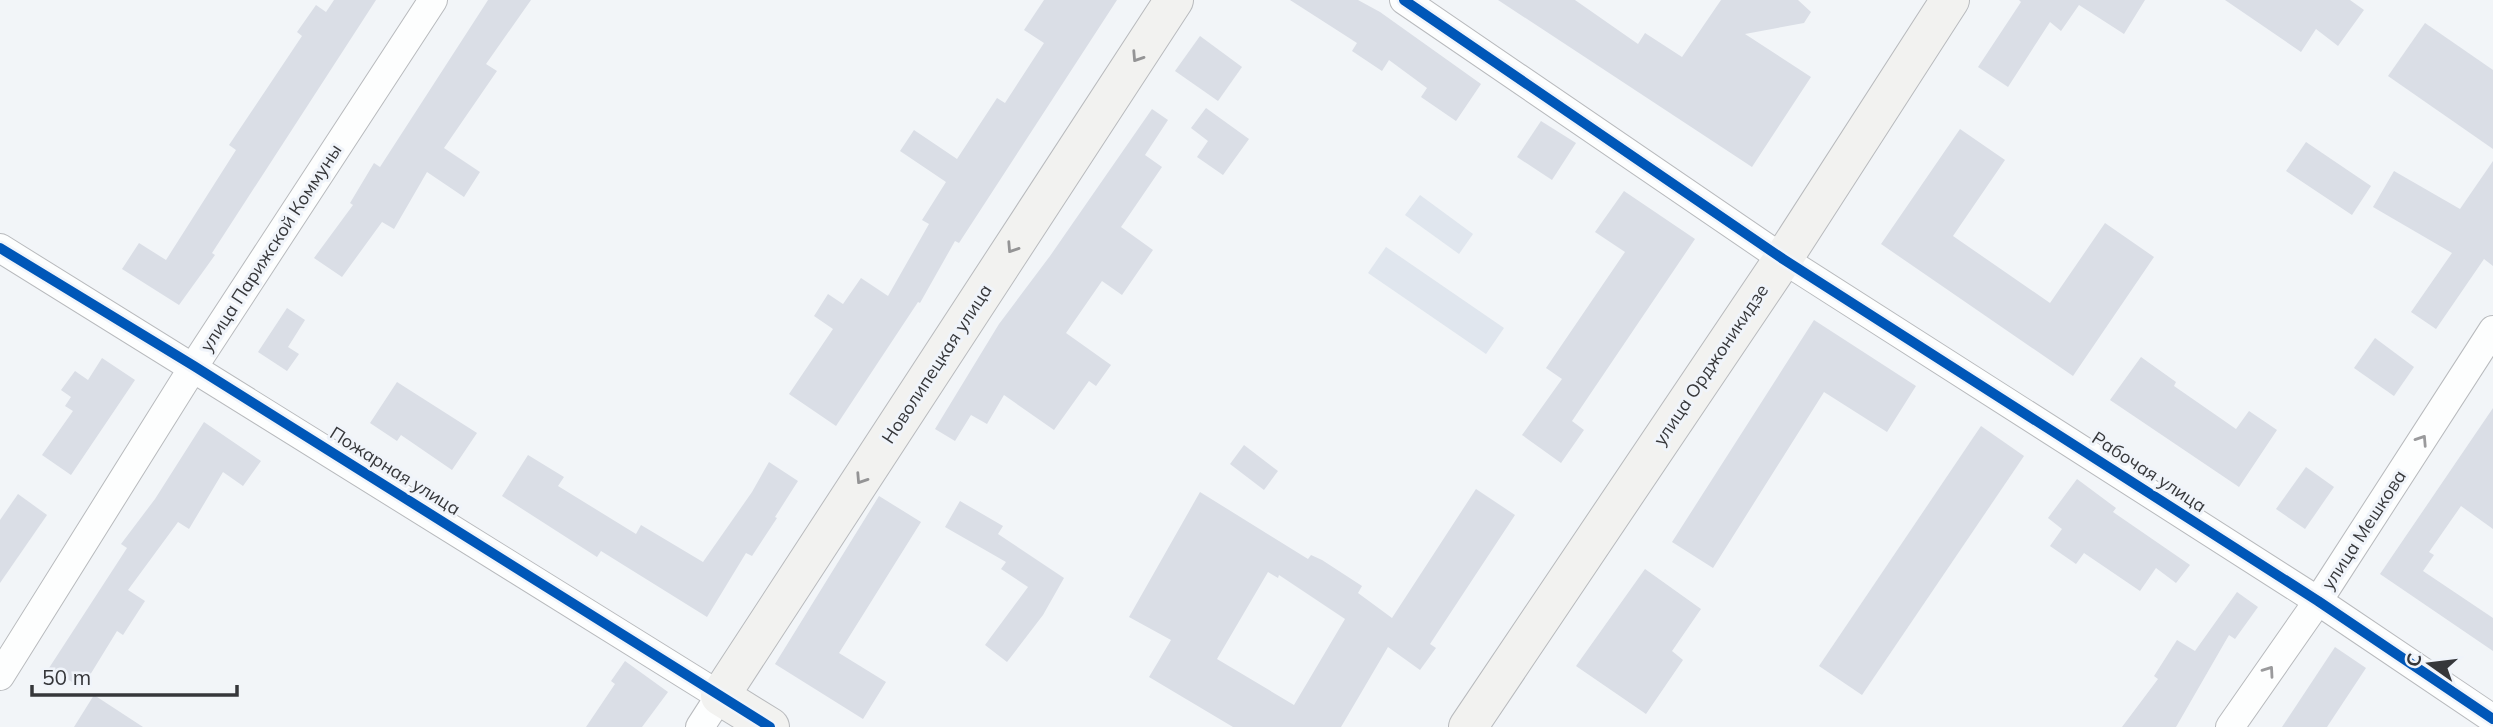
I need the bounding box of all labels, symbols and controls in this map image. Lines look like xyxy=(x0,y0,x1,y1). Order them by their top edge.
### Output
one-way arrow xyxy=(1132,49,1145,62)
street label: улица Парижской Коммуны xyxy=(195,140,346,356)
one-way arrow xyxy=(1008,240,1021,253)
street label: Новолипецкая улица xyxy=(876,280,997,448)
street label: улица Орджоникидзе xyxy=(1648,280,1773,450)
street label: Пожарная улица xyxy=(326,421,465,520)
street label: Рабочая улица xyxy=(2088,426,2211,517)
one-way arrow xyxy=(2413,435,2426,448)
street label: улица Мешкова xyxy=(2316,465,2411,594)
one-way arrow xyxy=(857,472,870,485)
north arrow xyxy=(2395,629,2465,699)
text: С xyxy=(2400,651,2427,669)
scale bar xyxy=(32,654,236,698)
text: 50 m xyxy=(42,664,91,690)
one-way arrow xyxy=(2261,666,2273,679)

